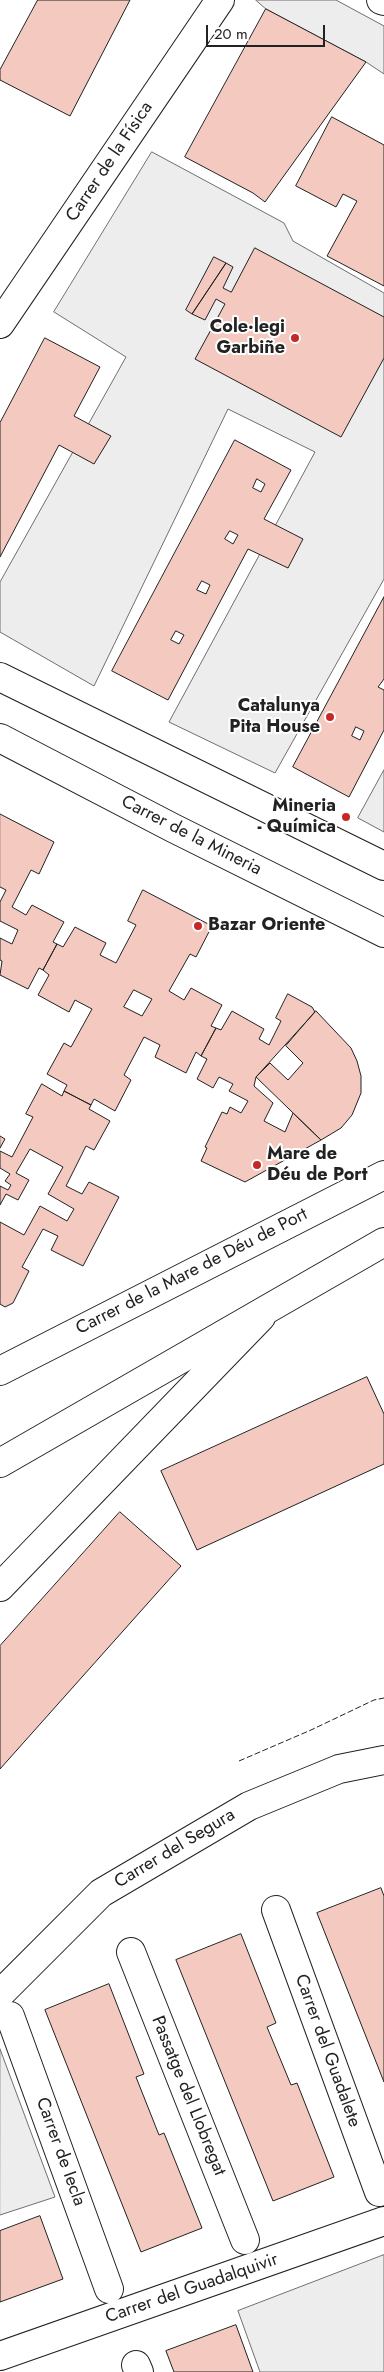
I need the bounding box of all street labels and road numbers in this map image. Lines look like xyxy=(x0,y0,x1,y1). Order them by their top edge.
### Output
street label: Carrer de la Física xyxy=(62,98,158,226)
street label: Carrer de la Mineria xyxy=(117,791,265,881)
street label: Carrer de la Mare de Déu de Port xyxy=(73,1204,311,1340)
street label: Carrer del Segura xyxy=(111,1805,239,1893)
street label: Carrer del Guadalete xyxy=(289,1972,365,2130)
street label: Passatge del Llobregat xyxy=(146,2013,230,2179)
street label: Carrer de Iecla xyxy=(30,2095,90,2209)
street label: Carrer del Guadalquivir xyxy=(103,2249,281,2329)

